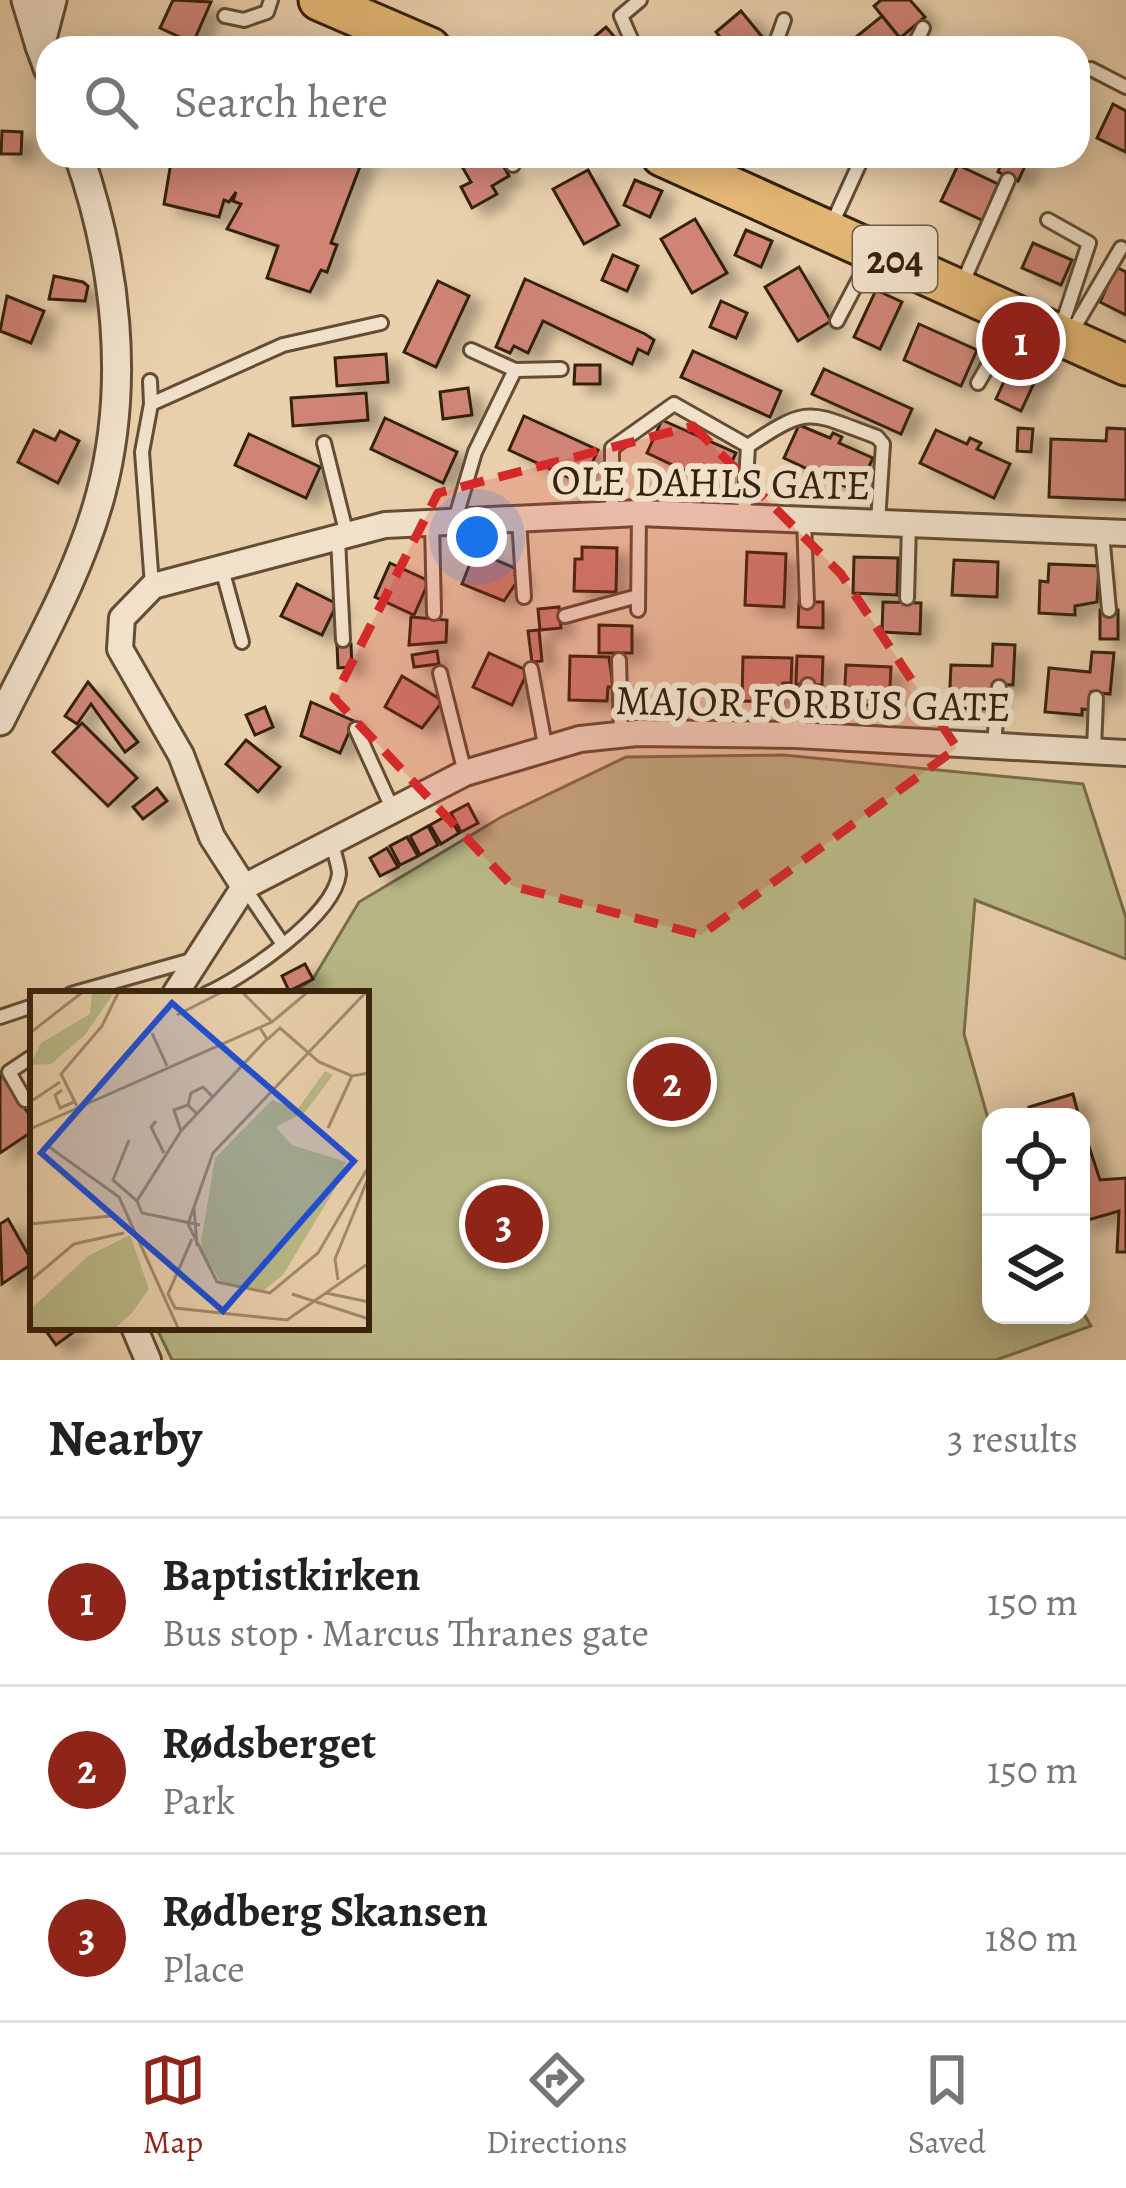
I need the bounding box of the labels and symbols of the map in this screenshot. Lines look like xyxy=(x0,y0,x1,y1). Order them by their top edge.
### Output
road number: 204 xyxy=(853,226,937,292)
pin: 1 xyxy=(982,296,1060,386)
street label: OLE DAHLS GATE xyxy=(551,451,871,513)
your location xyxy=(447,507,507,567)
street label: MAJOR FORBUS GATE xyxy=(615,671,1011,735)
inset map xyxy=(30,991,369,1330)
pin: 2 xyxy=(633,1037,711,1127)
pin: 3 xyxy=(465,1179,543,1269)

